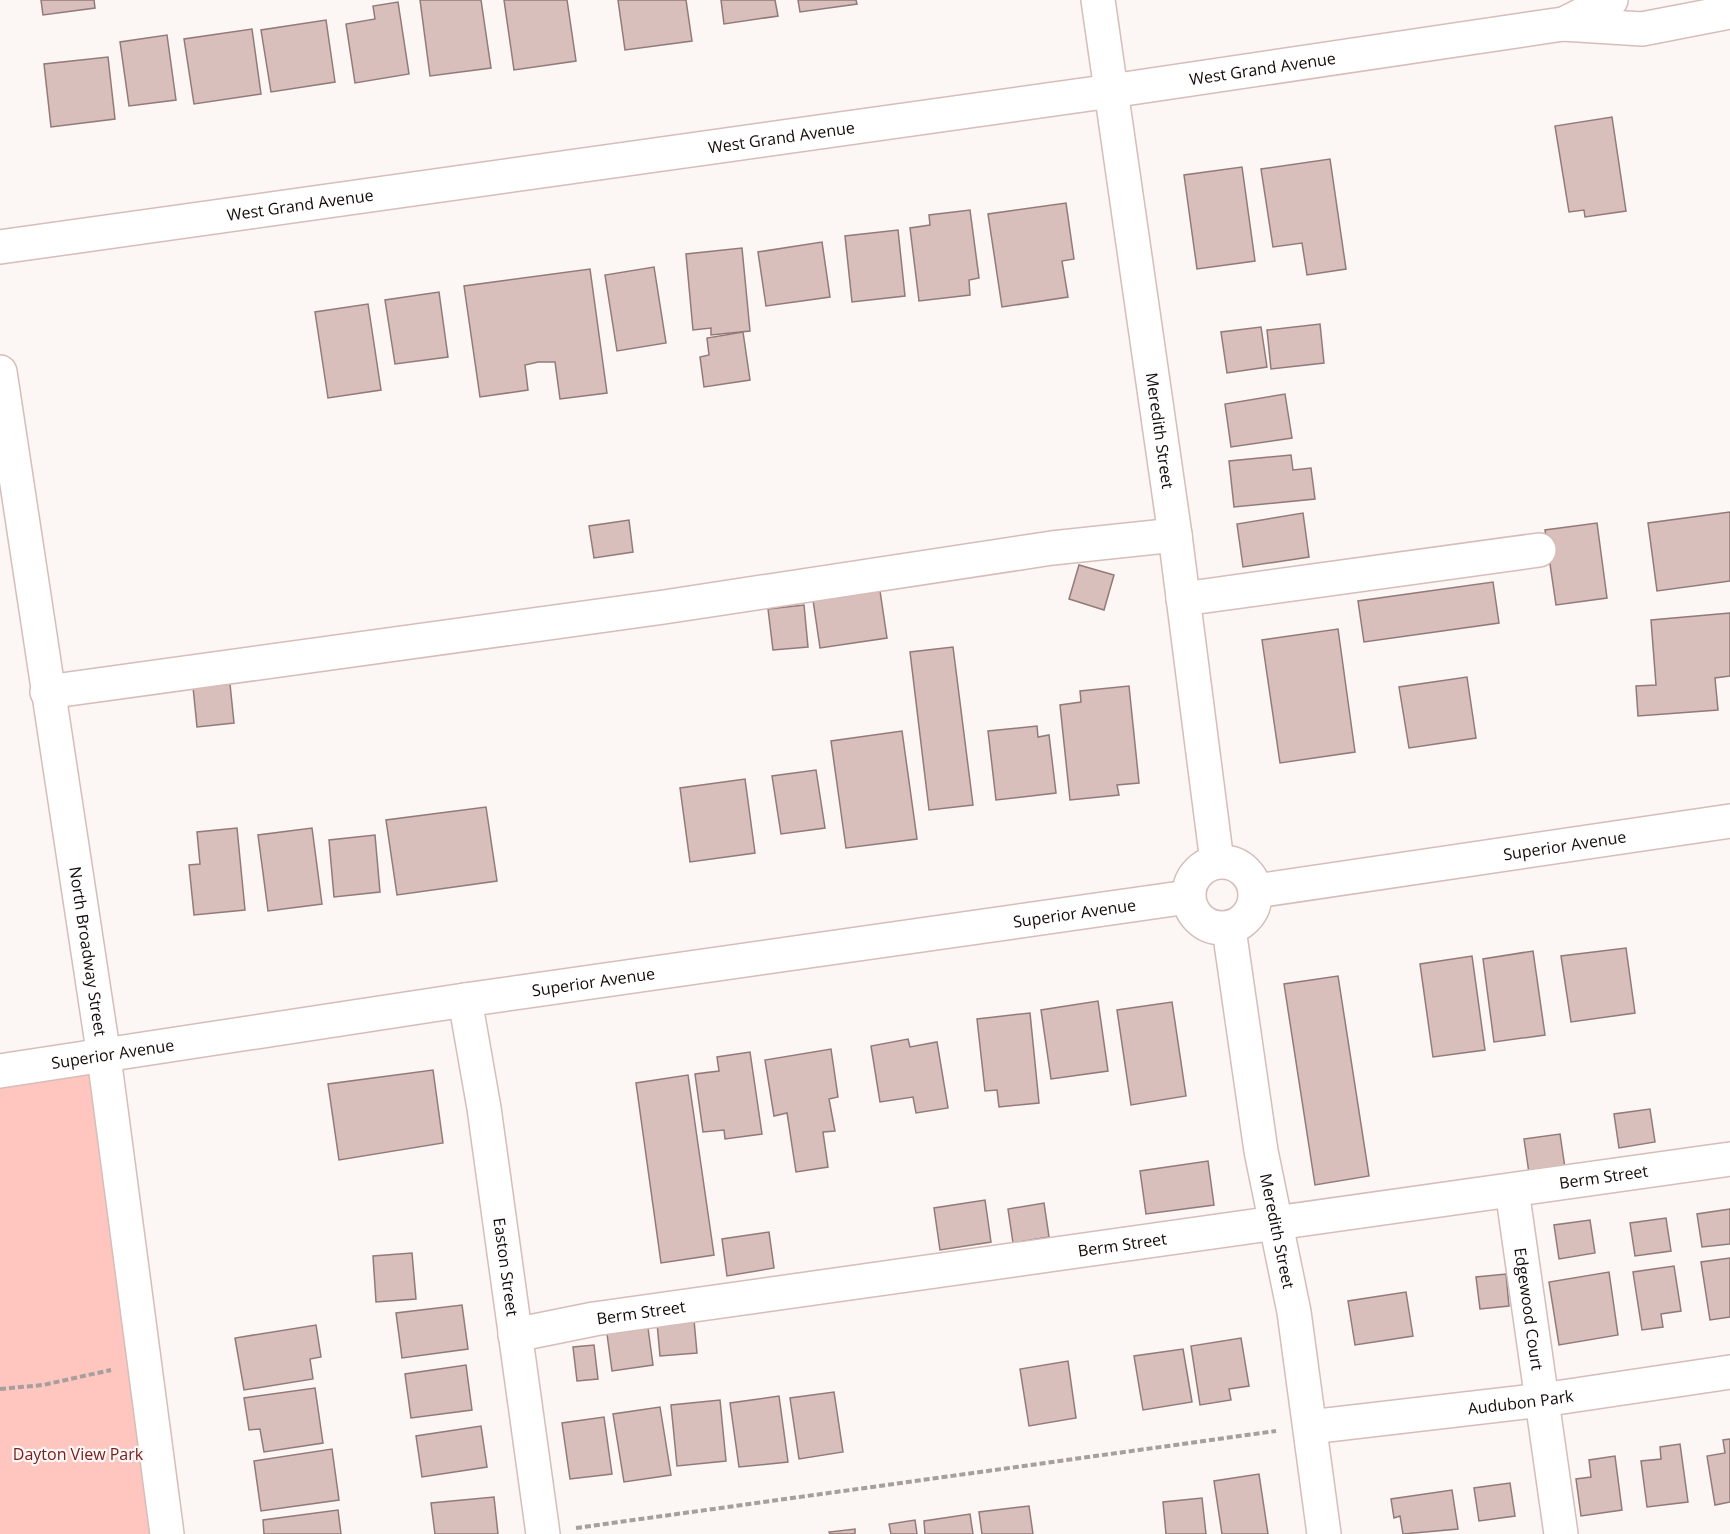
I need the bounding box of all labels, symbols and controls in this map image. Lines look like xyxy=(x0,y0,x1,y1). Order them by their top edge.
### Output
street label: West Grand Avenue xyxy=(1188,47,1337,90)
street label: West Grand Avenue xyxy=(707,116,856,158)
street label: West Grand Avenue xyxy=(225,184,375,226)
street label: Meredith Street xyxy=(1141,371,1179,490)
street label: Superior Avenue xyxy=(1502,825,1628,865)
street label: North Broadway Street xyxy=(64,865,112,1038)
street label: Superior Avenue xyxy=(1012,894,1137,933)
street label: Superior Avenue xyxy=(530,962,656,1001)
street label: Superior Avenue xyxy=(50,1034,176,1074)
street label: Berm Street xyxy=(1558,1160,1650,1194)
street label: Meredith Street xyxy=(1255,1171,1300,1291)
street label: Easton Street xyxy=(488,1216,524,1318)
street label: Berm Street xyxy=(1076,1227,1168,1262)
street label: Edgewood Court xyxy=(1509,1246,1549,1372)
street label: Berm Street xyxy=(595,1295,687,1330)
street label: Audubon Park xyxy=(1466,1384,1575,1420)
park label: Dayton View Park xyxy=(13,1443,144,1465)

